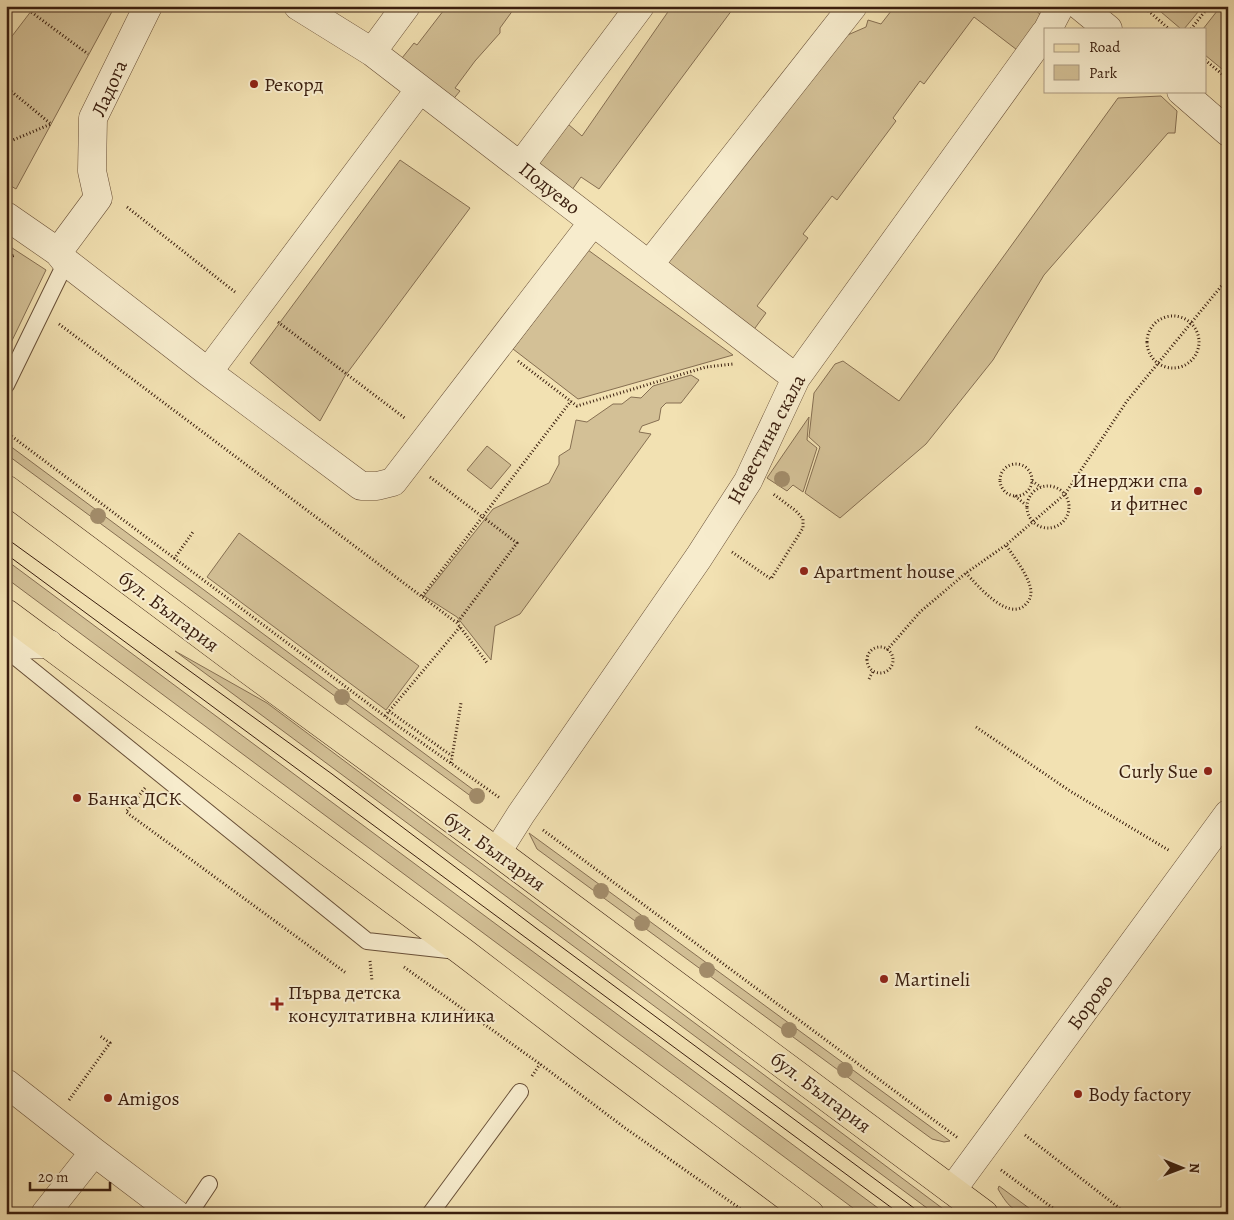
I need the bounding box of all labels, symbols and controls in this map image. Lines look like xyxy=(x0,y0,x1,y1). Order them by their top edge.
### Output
legend xyxy=(1044,28,1206,92)
text: Road xyxy=(1089,37,1121,57)
street label: Ладога xyxy=(85,55,134,121)
text: Park xyxy=(1089,63,1118,83)
place label: Рекорд xyxy=(264,71,324,98)
marker: Рекорд xyxy=(248,78,260,90)
street label: Подуево xyxy=(513,156,586,221)
street label: Невестина скала xyxy=(721,369,812,509)
place label: Инерджи спа и фитнес xyxy=(1072,467,1189,517)
marker: Инерджи спа и фитнес xyxy=(1192,485,1204,497)
place label: Apartment house xyxy=(813,558,955,585)
street label: бул. България xyxy=(113,565,225,658)
marker: Apartment house xyxy=(798,565,810,577)
place label: Curly Sue xyxy=(1119,758,1198,785)
marker: Curly Sue xyxy=(1202,765,1214,777)
place label: Банка ДСК xyxy=(87,785,181,812)
marker: Банка ДСК xyxy=(71,792,83,804)
street label: бул. България xyxy=(438,805,551,898)
place label: Martineli xyxy=(894,966,970,993)
street label: Борово xyxy=(1061,969,1120,1035)
marker: Martineli xyxy=(878,973,890,985)
place label: Първа детска консултативна клиника xyxy=(288,979,496,1029)
marker: Първа детска консултативна клиника xyxy=(270,997,284,1011)
street label: бул. България xyxy=(765,1046,877,1139)
place label: Body factory xyxy=(1088,1081,1192,1108)
place label: Amigos xyxy=(117,1085,180,1112)
marker: Body factory xyxy=(1072,1088,1084,1100)
marker: Amigos xyxy=(102,1092,114,1104)
north arrow xyxy=(1156,1142,1206,1192)
scale bar xyxy=(30,1160,110,1192)
text: N xyxy=(1185,1163,1204,1173)
text: 20 m xyxy=(38,1167,69,1187)

